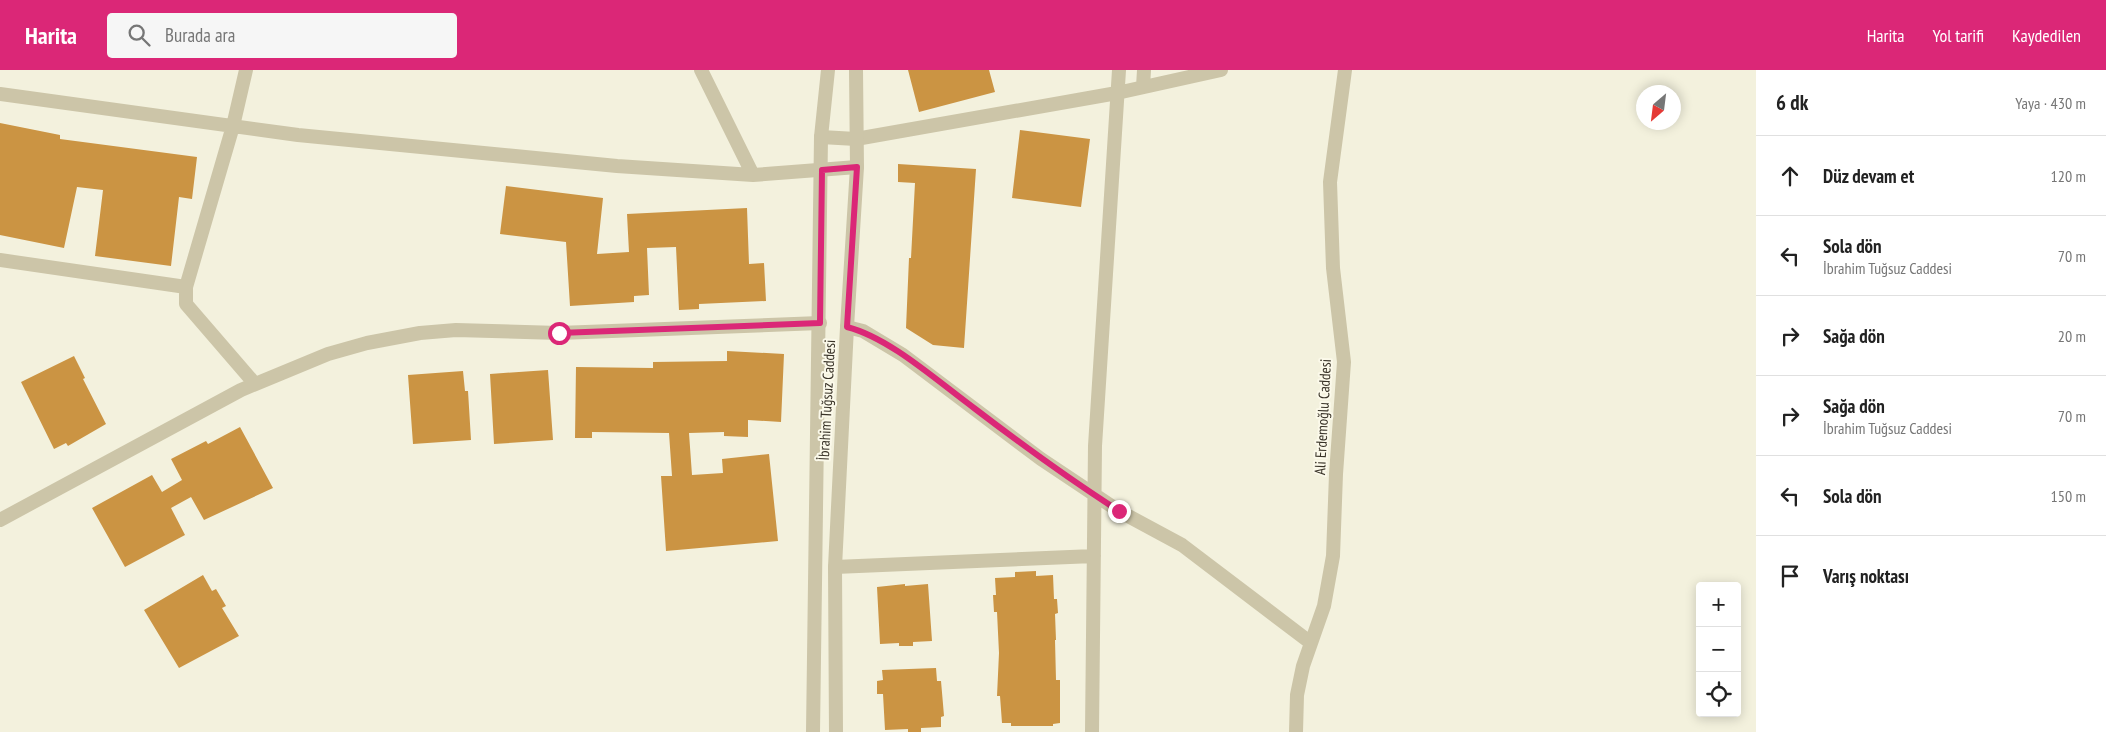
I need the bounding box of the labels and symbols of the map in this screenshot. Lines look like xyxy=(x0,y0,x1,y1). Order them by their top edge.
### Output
north arrow xyxy=(1636,85,1681,130)
route start xyxy=(548,322,571,345)
street label: İbrahim Tuğsuz Caddesi xyxy=(814,339,839,461)
street label: Ali Erdemoğlu Caddesi xyxy=(1310,358,1335,476)
route end xyxy=(1108,500,1131,523)

